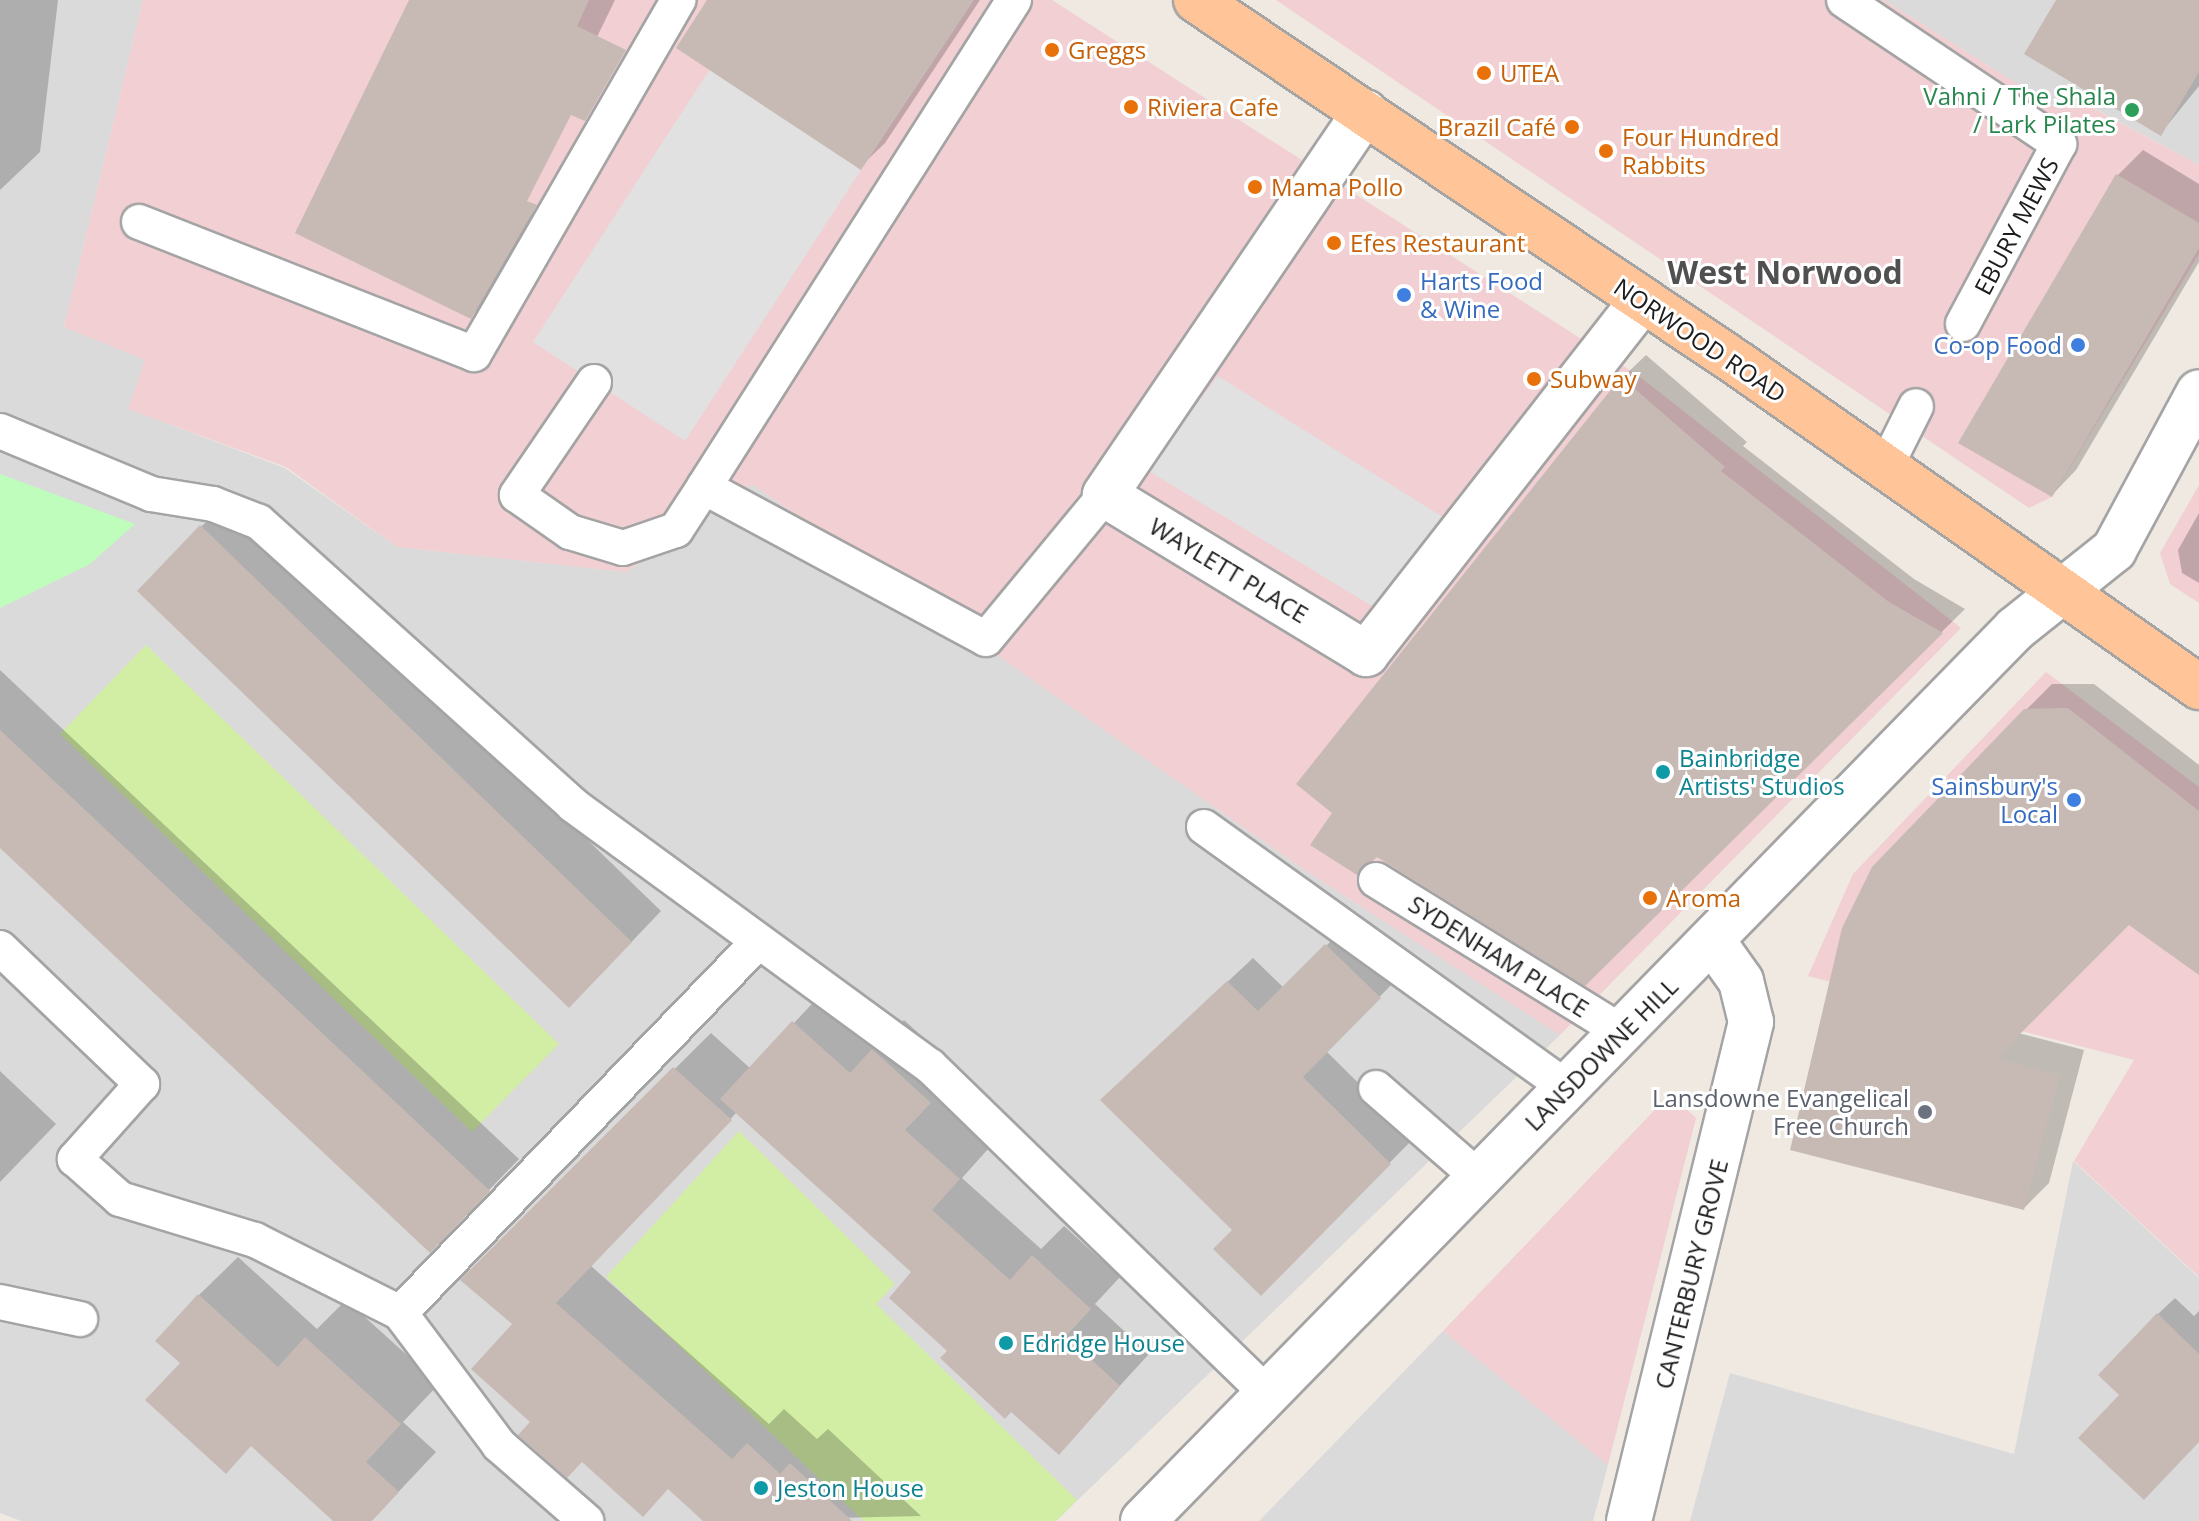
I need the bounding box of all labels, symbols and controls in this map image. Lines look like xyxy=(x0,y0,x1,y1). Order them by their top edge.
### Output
place label: Greggs xyxy=(1068,36,1146,64)
marker: Greggs xyxy=(1043,41,1061,59)
place label: UTEA xyxy=(1500,59,1559,87)
marker: UTEA xyxy=(1475,64,1493,82)
place label: Vahni / The Shala / Lark Pilates xyxy=(1923,82,2116,138)
place label: Riviera Cafe xyxy=(1147,93,1279,121)
marker: Riviera Cafe xyxy=(1122,98,1140,116)
marker: Vahni / The Shala / Lark Pilates xyxy=(2123,101,2141,119)
place label: Brazil Café xyxy=(1438,113,1556,141)
marker: Brazil Café xyxy=(1563,118,1581,136)
place label: Four Hundred Rabbits xyxy=(1622,123,1779,179)
marker: Four Hundred Rabbits xyxy=(1597,142,1615,160)
street label: EBURY MEWS xyxy=(1968,153,2064,299)
place label: Mama Pollo xyxy=(1271,173,1403,201)
marker: Mama Pollo xyxy=(1246,178,1264,196)
place label: Efes Restaurant xyxy=(1350,229,1525,257)
marker: Efes Restaurant xyxy=(1325,234,1343,252)
district label: West Norwood xyxy=(1667,253,1903,291)
place label: Harts Food & Wine xyxy=(1420,267,1543,323)
street label: NORWOOD ROAD xyxy=(1609,272,1791,408)
marker: Harts Food & Wine xyxy=(1395,286,1413,304)
place label: Co-op Food xyxy=(1933,331,2062,359)
marker: Co-op Food xyxy=(2069,336,2087,354)
place label: Subway xyxy=(1550,365,1637,393)
marker: Subway xyxy=(1525,370,1543,388)
street label: WAYLETT PLACE xyxy=(1144,511,1314,629)
place label: Bainbridge Artists' Studios xyxy=(1679,744,1845,800)
marker: Bainbridge Artists' Studios xyxy=(1654,763,1672,781)
place label: Sainsbury's Local xyxy=(1931,772,2058,828)
marker: Sainsbury's Local xyxy=(2065,791,2083,809)
place label: Aroma xyxy=(1666,884,1741,912)
street label: SYDENHAM PLACE xyxy=(1404,889,1594,1023)
marker: Aroma xyxy=(1641,889,1659,907)
street label: LANSDOWNE HILL xyxy=(1519,972,1683,1136)
place label: Lansdowne Evangelical Free Church xyxy=(1652,1084,1909,1140)
marker: Lansdowne Evangelical Free Church xyxy=(1916,1103,1934,1121)
street label: CANTERBURY GROVE xyxy=(1649,1156,1733,1392)
place label: Edridge House xyxy=(1022,1329,1185,1357)
marker: Edridge House xyxy=(997,1334,1015,1352)
place label: Jeston House xyxy=(777,1474,924,1502)
marker: Jeston House xyxy=(752,1479,770,1497)

